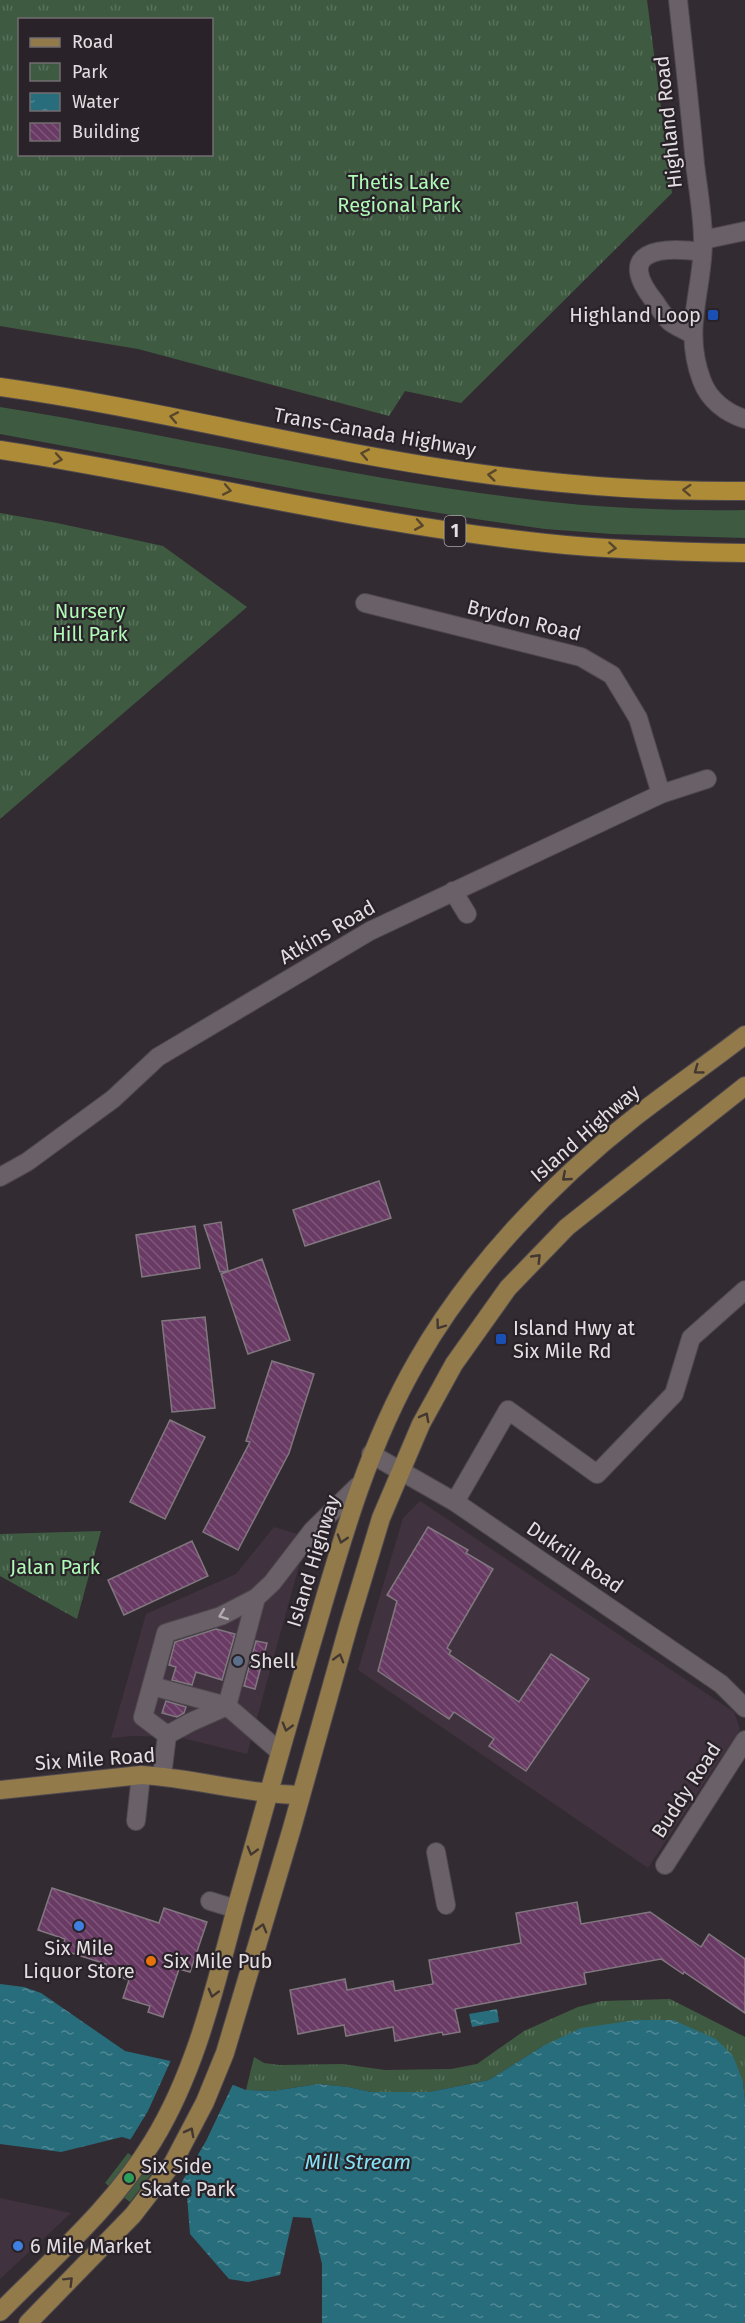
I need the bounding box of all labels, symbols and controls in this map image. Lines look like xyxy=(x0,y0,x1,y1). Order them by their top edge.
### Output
legend xyxy=(18,18,213,156)
text: Road xyxy=(72,31,114,53)
street label: Highland Road xyxy=(649,55,687,189)
text: Park xyxy=(72,61,108,83)
text: Water xyxy=(72,91,119,113)
text: Building xyxy=(72,121,140,143)
park label: Thetis Lake Regional Park xyxy=(337,170,461,217)
place label: Highland Loop xyxy=(569,303,701,327)
marker: Highland Loop xyxy=(706,308,720,322)
street label: Trans-Canada Highway xyxy=(272,402,478,462)
one-way arrow xyxy=(169,411,179,424)
one-way arrow xyxy=(361,448,371,461)
one-way arrow xyxy=(52,452,62,465)
one-way arrow xyxy=(488,469,497,482)
one-way arrow xyxy=(221,483,231,496)
one-way arrow xyxy=(682,484,691,497)
road number: 1 xyxy=(444,516,466,546)
one-way arrow xyxy=(413,518,423,531)
one-way arrow xyxy=(608,542,617,555)
street label: Brydon Road xyxy=(465,594,583,646)
park label: Nursery Hill Park xyxy=(52,599,129,646)
street label: Atkins Road xyxy=(275,895,379,969)
one-way arrow xyxy=(694,1063,705,1074)
street label: Island Highway xyxy=(526,1079,645,1187)
one-way arrow xyxy=(562,1169,573,1180)
one-way arrow xyxy=(530,1254,541,1265)
place label: Island Hwy at Six Mile Rd xyxy=(513,1316,636,1363)
one-way arrow xyxy=(436,1318,447,1329)
marker: Island Hwy at Six Mile Rd xyxy=(494,1332,508,1346)
one-way arrow xyxy=(418,1412,429,1423)
street label: Island Highway xyxy=(282,1492,345,1630)
street label: Dukrill Road xyxy=(522,1516,628,1598)
one-way arrow xyxy=(337,1533,349,1544)
park label: Jalan Park xyxy=(10,1555,101,1579)
one-way arrow xyxy=(218,1607,229,1620)
place label: Shell xyxy=(250,1649,295,1673)
one-way arrow xyxy=(332,1653,344,1664)
marker: Shell xyxy=(231,1654,245,1668)
one-way arrow xyxy=(282,1721,294,1731)
street label: Buddy Road xyxy=(646,1738,726,1842)
street label: Six Mile Road xyxy=(34,1743,156,1775)
one-way arrow xyxy=(247,1846,260,1856)
marker: Six Mile Liquor Store xyxy=(72,1919,86,1933)
one-way arrow xyxy=(255,1923,267,1934)
place label: Six Mile Liquor Store xyxy=(23,1936,135,1983)
place label: Six Mile Pub xyxy=(163,1949,272,1973)
marker: Six Mile Pub xyxy=(144,1954,158,1968)
one-way arrow xyxy=(208,1987,220,1998)
one-way arrow xyxy=(183,2128,194,2139)
water label: Mill Stream xyxy=(305,2149,411,2175)
place label: Six Side Skate Park xyxy=(141,2154,236,2201)
marker: Six Side Skate Park xyxy=(122,2171,136,2185)
place label: 6 Mile Market xyxy=(30,2234,152,2258)
marker: 6 Mile Market xyxy=(11,2239,25,2253)
one-way arrow xyxy=(62,2278,73,2288)

